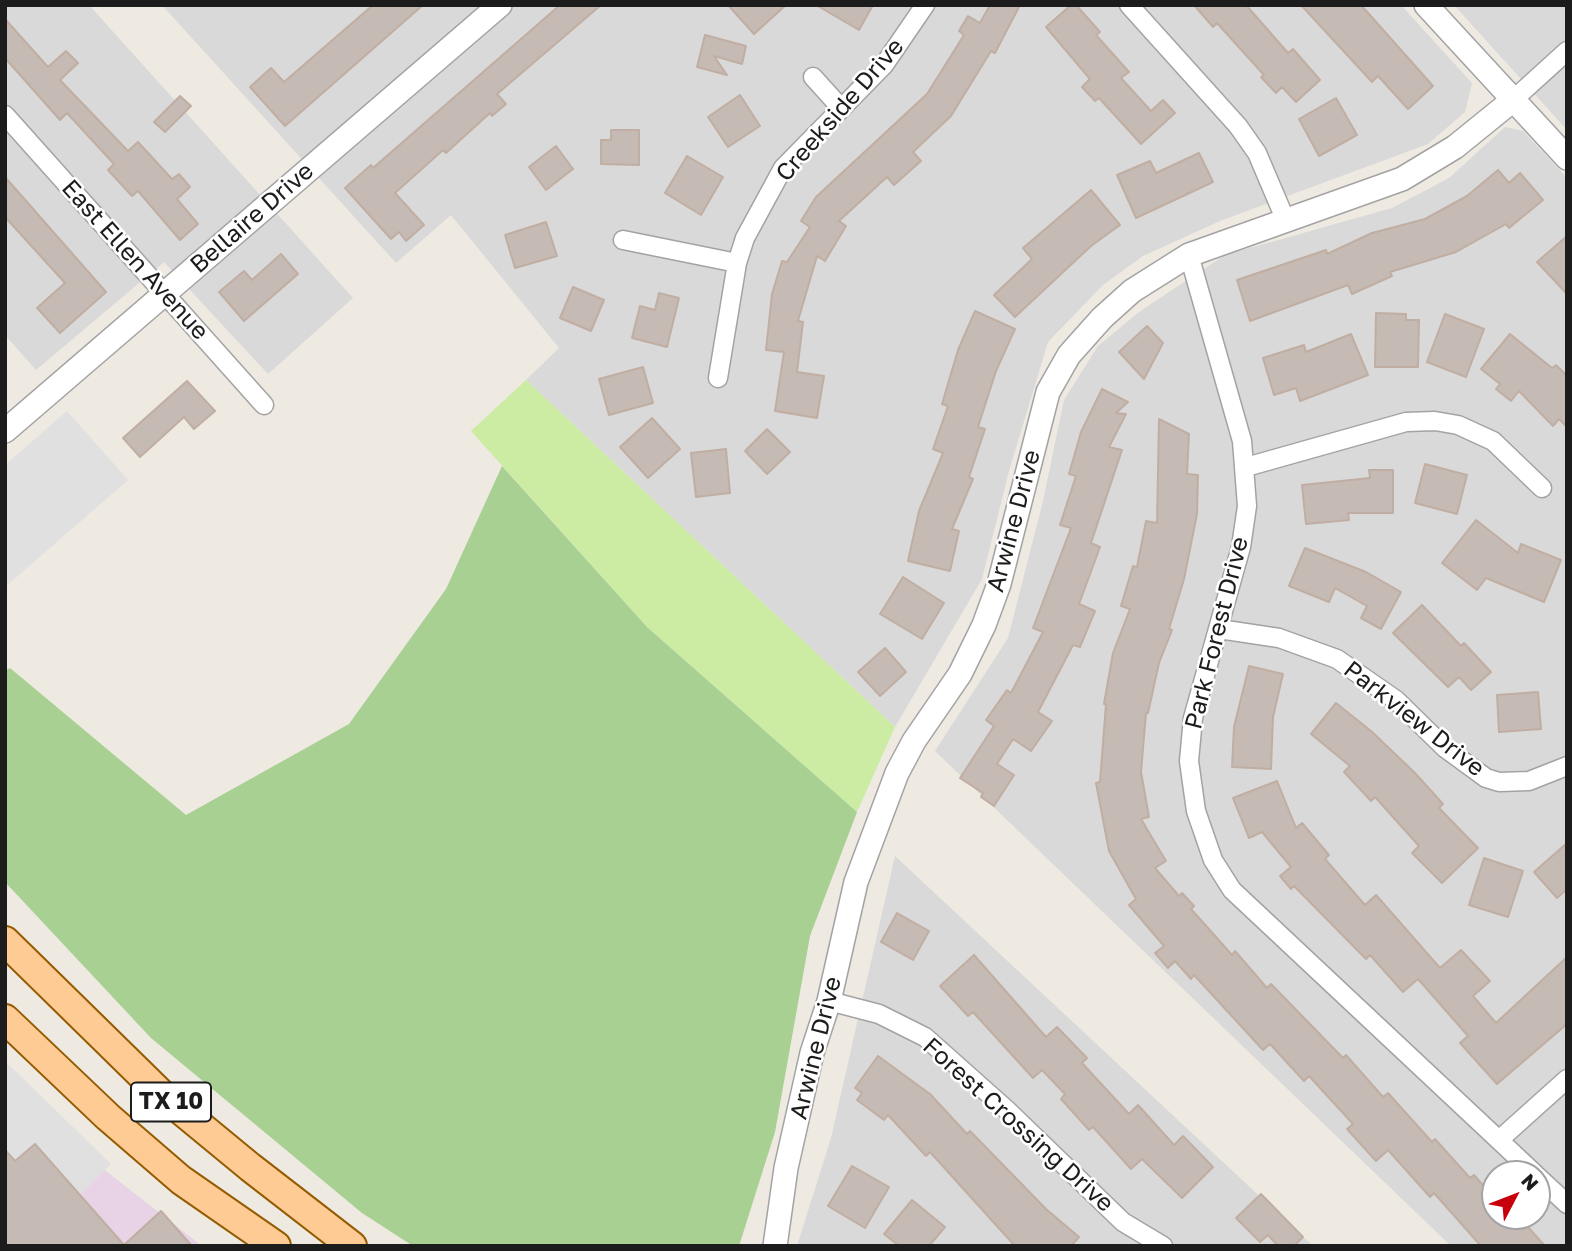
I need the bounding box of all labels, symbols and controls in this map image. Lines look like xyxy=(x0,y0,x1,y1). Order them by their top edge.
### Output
street label: Creekside Drive xyxy=(770,33,910,187)
street label: Bellaire Drive xyxy=(184,157,320,279)
street label: East Ellen Avenue xyxy=(56,174,214,346)
street label: Arwine Drive xyxy=(981,447,1047,595)
street label: Park Forest Drive xyxy=(1179,534,1255,732)
street label: Parkview Drive xyxy=(1338,655,1490,783)
street label: Arwine Drive xyxy=(784,974,848,1122)
street label: Forest Crossing Drive xyxy=(917,1032,1119,1218)
road number: TX 10 xyxy=(131,1082,211,1121)
north arrow xyxy=(1481,1160,1551,1230)
text: N xyxy=(1517,1169,1544,1195)

